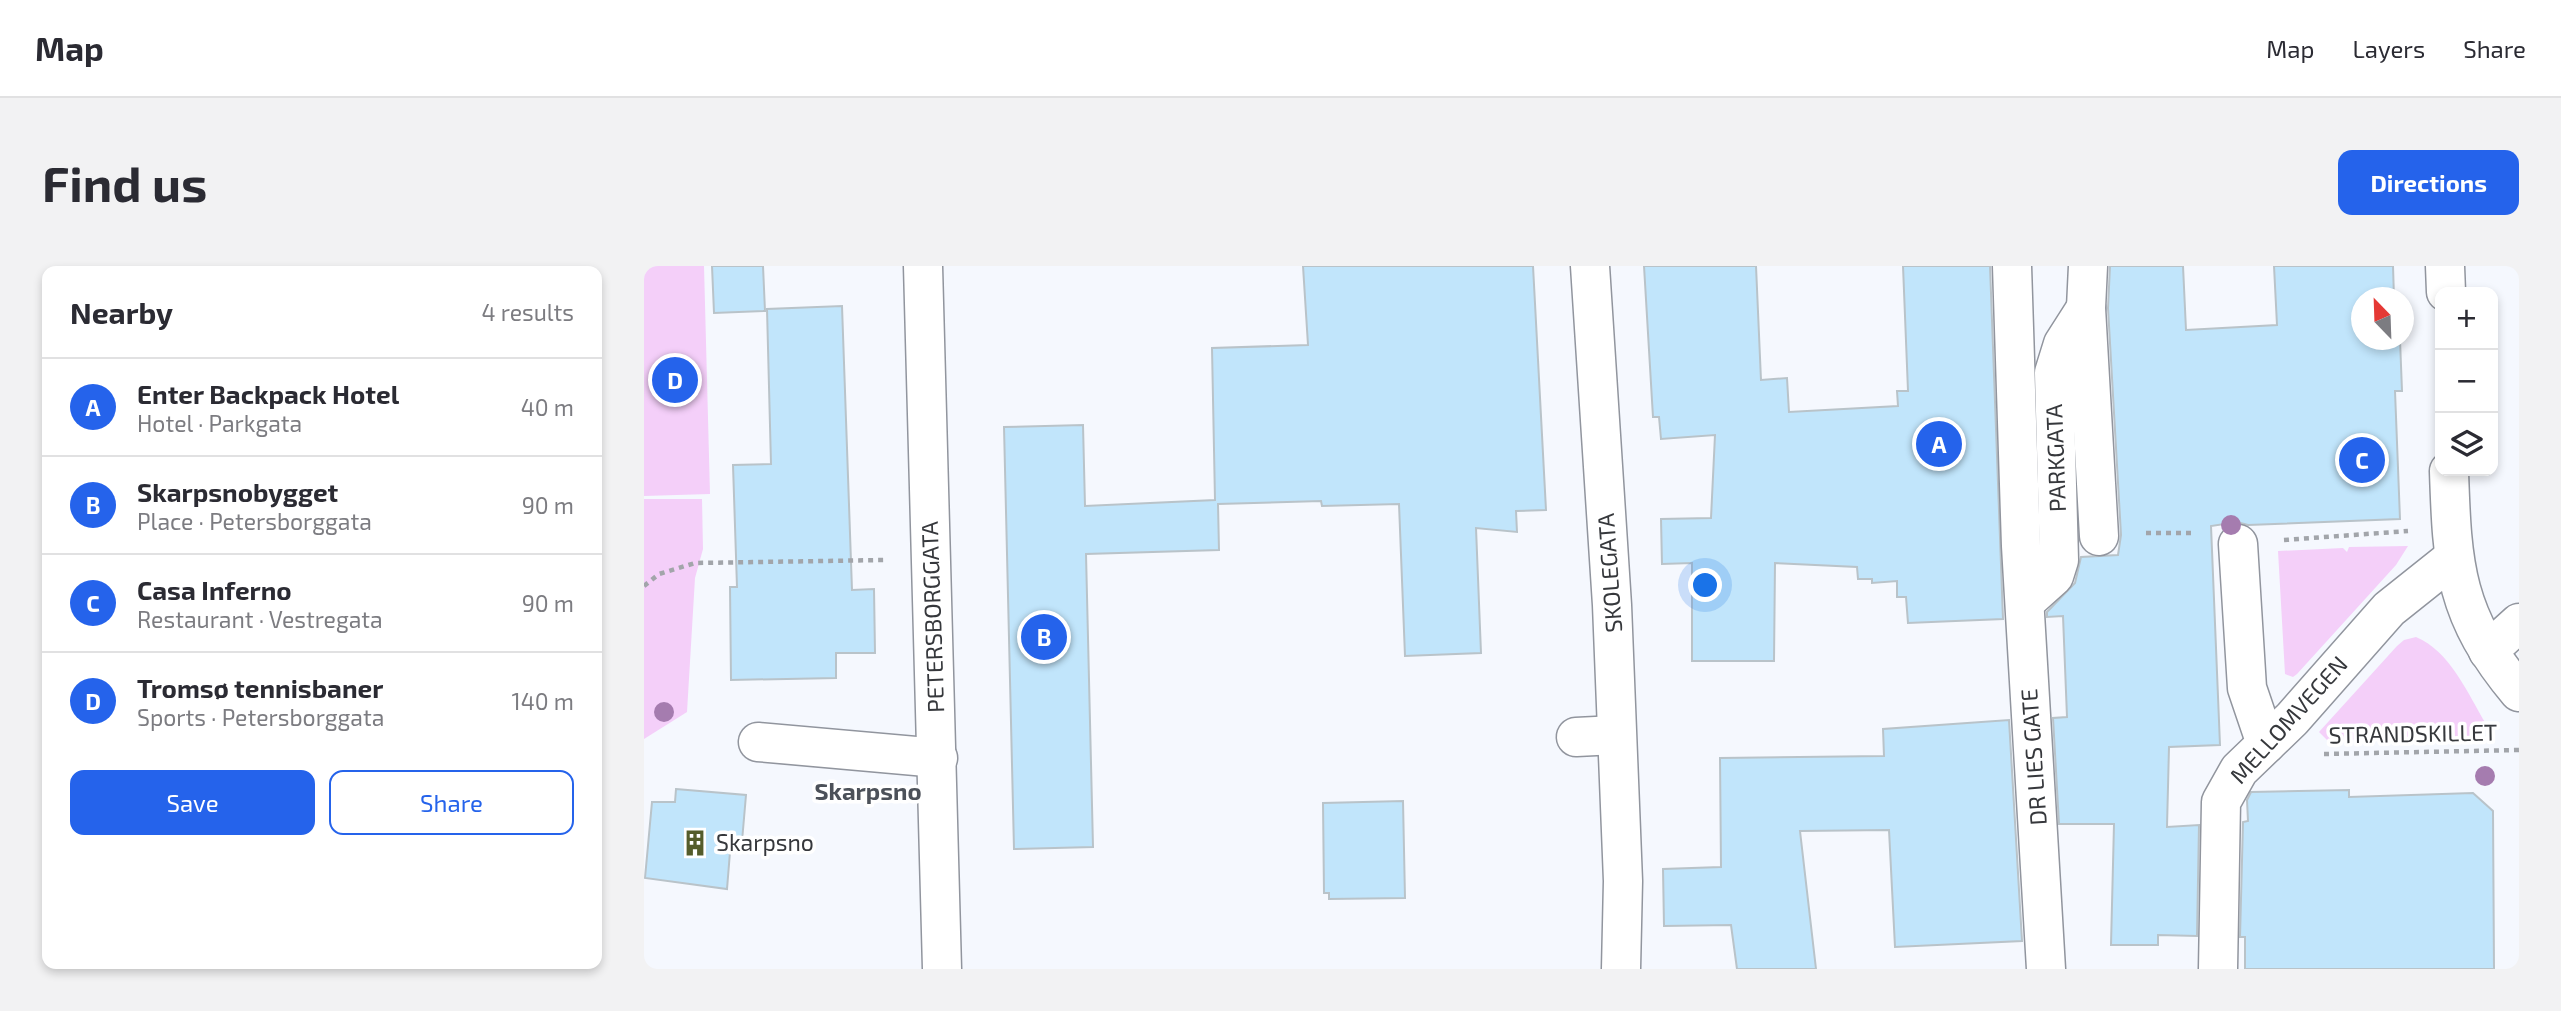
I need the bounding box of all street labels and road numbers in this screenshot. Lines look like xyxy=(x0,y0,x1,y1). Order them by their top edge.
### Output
street label: PARKGATA xyxy=(2039,403,2071,513)
street label: SKOLEGATA xyxy=(1591,512,1627,634)
street label: PETERSBORGGATA xyxy=(915,520,949,713)
street label: MELLOMVEGEN xyxy=(2224,650,2353,789)
street label: DR LIES GATE xyxy=(2014,688,2052,826)
street label: STRANDSKILLET xyxy=(2328,718,2498,748)

